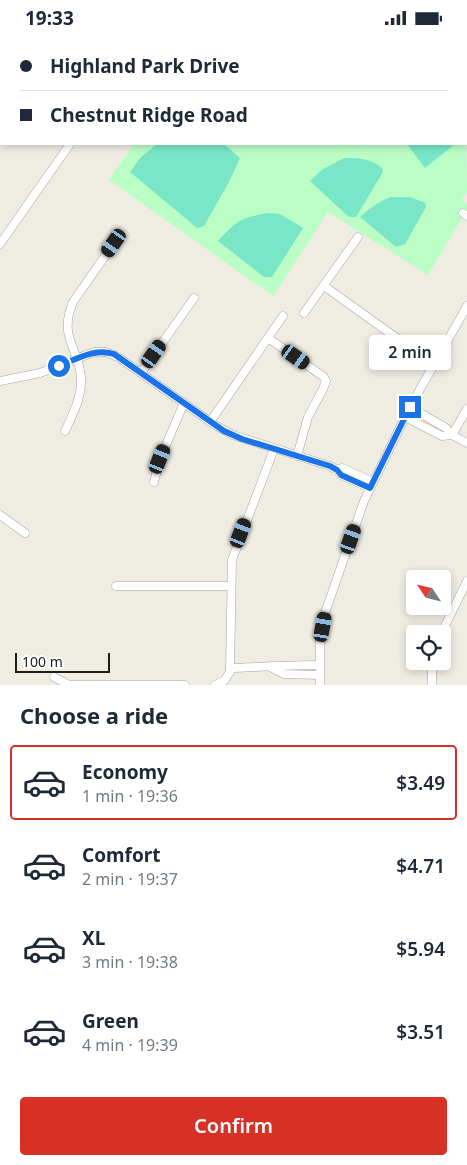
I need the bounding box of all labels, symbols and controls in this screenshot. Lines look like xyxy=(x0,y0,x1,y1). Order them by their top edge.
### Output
text: 19:33 xyxy=(25,5,74,31)
text: Highland Park Drive xyxy=(50,53,240,79)
text: Chestnut Ridge Road xyxy=(50,102,248,128)
car xyxy=(99,226,128,260)
callout: 2 min xyxy=(369,335,451,369)
car xyxy=(139,337,168,371)
text: 2 min xyxy=(388,341,432,363)
car xyxy=(279,342,312,372)
route start xyxy=(48,355,70,377)
route end xyxy=(399,396,421,418)
car xyxy=(147,442,172,476)
car xyxy=(228,516,253,550)
car xyxy=(339,522,362,556)
north arrow xyxy=(406,570,451,615)
map controls xyxy=(406,570,451,670)
car xyxy=(313,611,332,643)
button: locate xyxy=(406,625,451,670)
scale bar xyxy=(15,650,110,673)
text: 100 m xyxy=(22,652,63,671)
text: Choose a ride xyxy=(20,700,168,730)
text: Economy xyxy=(82,759,168,785)
icon: car xyxy=(22,760,67,805)
text: $3.49 xyxy=(396,770,445,796)
text: 1 min · 19:36 xyxy=(82,785,178,807)
text: Comfort xyxy=(82,842,161,868)
icon: car xyxy=(22,843,67,888)
text: $4.71 xyxy=(396,853,445,879)
text: 2 min · 19:37 xyxy=(82,868,178,890)
text: XL xyxy=(82,925,105,951)
icon: car xyxy=(22,926,67,971)
text: $5.94 xyxy=(396,936,445,962)
text: 3 min · 19:38 xyxy=(82,951,178,973)
text: Green xyxy=(82,1008,139,1034)
icon: car xyxy=(22,1009,67,1054)
text: $3.51 xyxy=(396,1019,445,1045)
text: 4 min · 19:39 xyxy=(82,1034,178,1056)
button: Confirm xyxy=(20,1097,447,1155)

